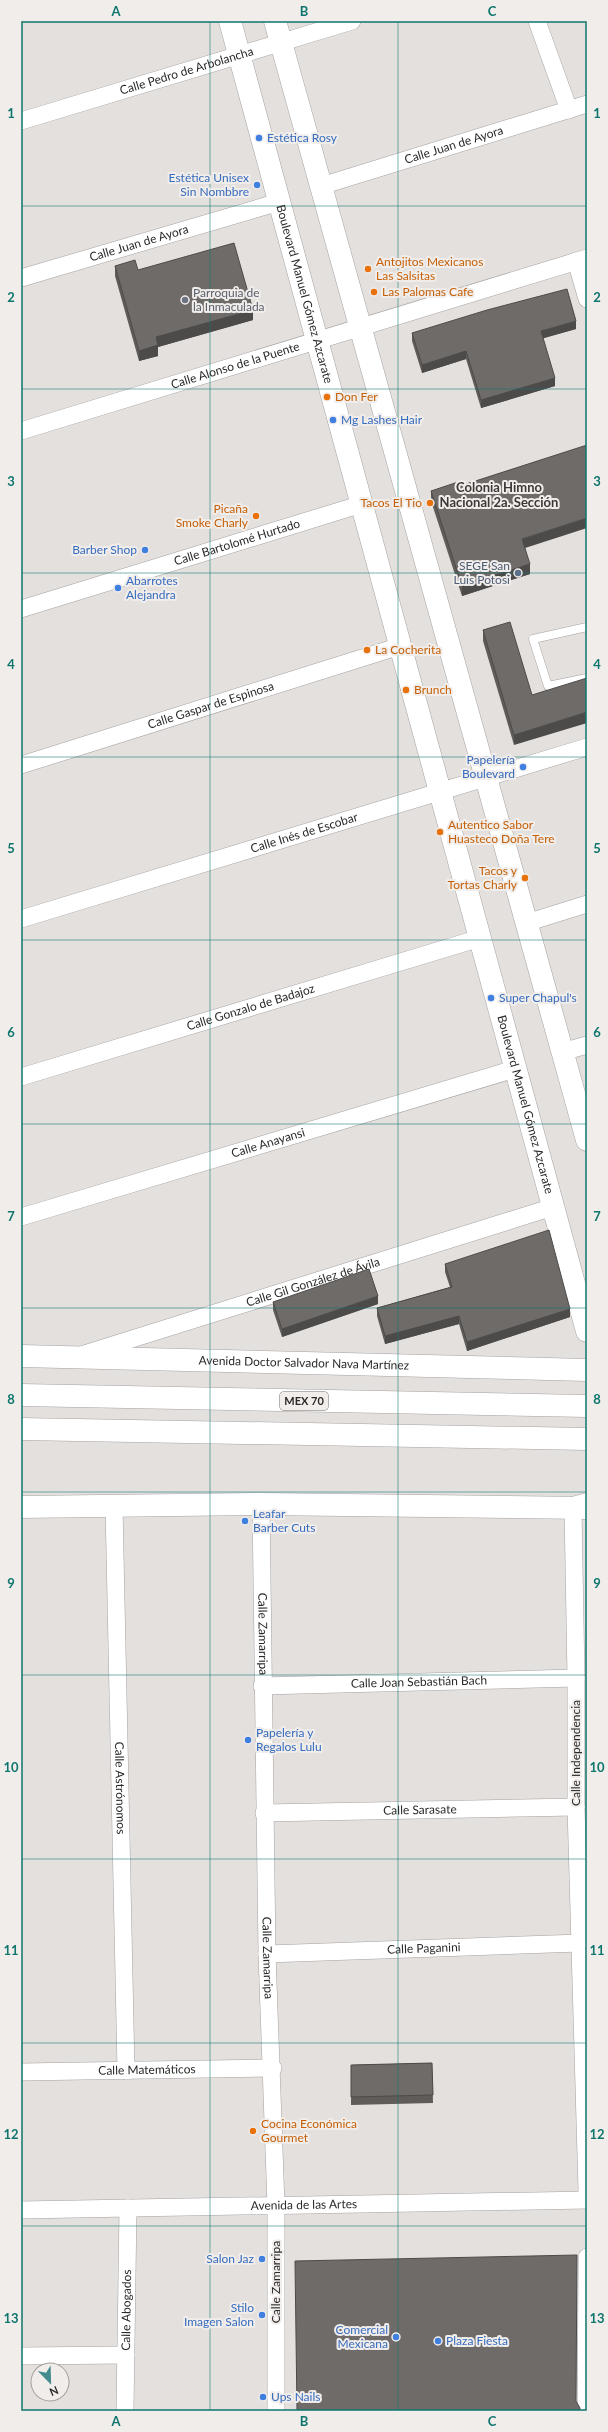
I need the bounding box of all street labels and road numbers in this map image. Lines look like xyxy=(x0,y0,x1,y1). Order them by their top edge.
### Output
street label: Calle Pedro de Arbolancha xyxy=(118,43,255,98)
street label: Calle Juan de Ayora xyxy=(402,122,505,167)
street label: Boulevard Manuel Gómez Azcarate xyxy=(273,203,336,385)
street label: Calle Juan de Ayora xyxy=(88,221,190,264)
street label: Calle Alonso de la Puente xyxy=(169,338,301,392)
street label: Calle Bartolomé Hurtado xyxy=(172,515,302,568)
street label: Calle Gaspar de Espinosa xyxy=(146,678,276,732)
street label: Calle Inés de Escobar xyxy=(249,809,360,856)
street label: Calle Gonzalo de Badajoz xyxy=(185,980,317,1033)
street label: Boulevard Manuel Gómez Azcarate xyxy=(494,1013,557,1195)
street label: Calle Anayansi xyxy=(229,1124,307,1161)
street label: Calle Gil González de Ávila xyxy=(244,1254,382,1310)
street label: Avenida Doctor Salvador Nava Martínez xyxy=(199,1352,410,1373)
road number: MEX 70 xyxy=(280,1392,328,1410)
street label: Calle Zamarripa xyxy=(255,1593,271,1675)
street label: Calle Joan Sebastián Bach xyxy=(351,1672,487,1691)
street label: Calle Independencia xyxy=(568,1700,583,1806)
street label: Calle Astrónomos xyxy=(112,1741,129,1834)
street label: Calle Sarasate xyxy=(383,1801,457,1818)
street label: Calle Zamarripa xyxy=(260,1917,277,1999)
street label: Calle Paganini xyxy=(387,1939,461,1957)
street label: Calle Matemáticos xyxy=(98,2061,196,2078)
street label: Avenida de las Artes xyxy=(251,2196,357,2213)
street label: Calle Zamarripa xyxy=(268,2241,283,2323)
street label: Calle Abogados xyxy=(118,2269,134,2351)

